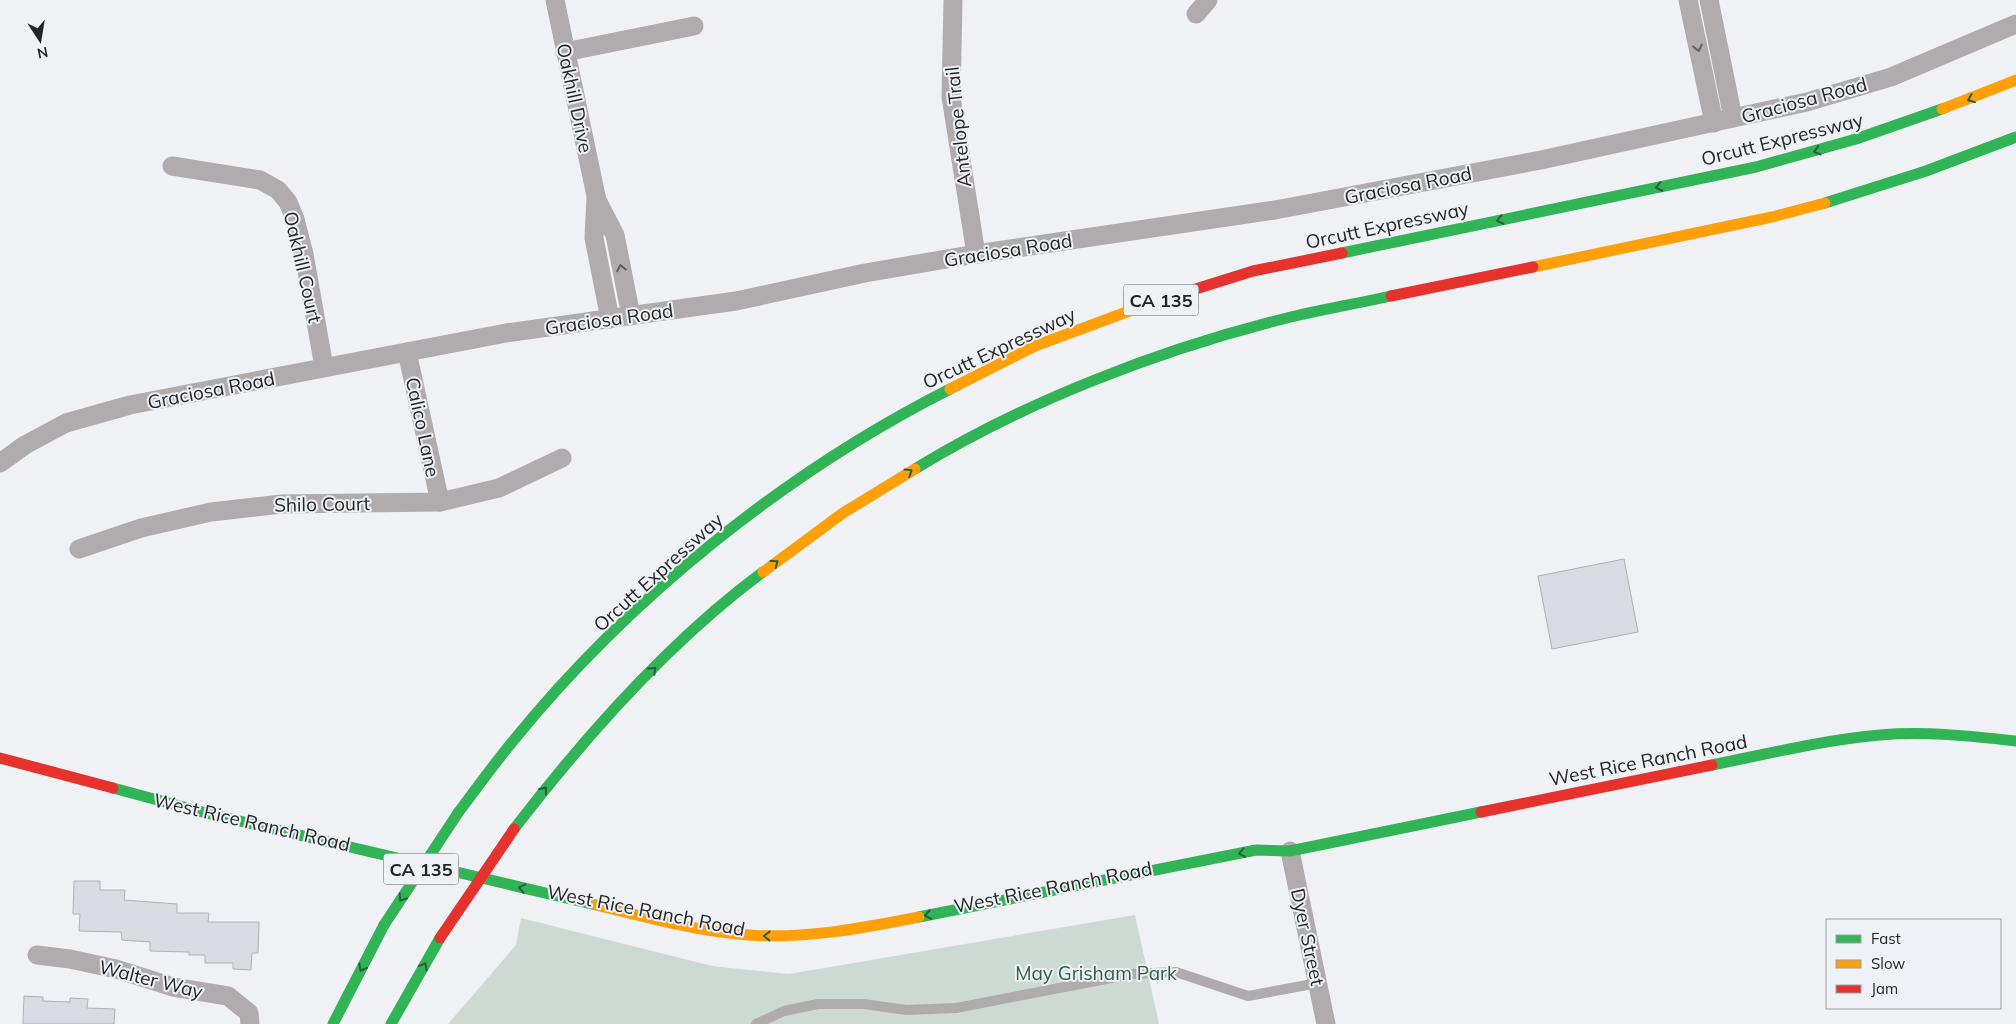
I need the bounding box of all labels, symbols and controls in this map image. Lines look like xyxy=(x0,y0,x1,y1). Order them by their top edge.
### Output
north arrow xyxy=(15,15,65,65)
street label: Oakhill Drive xyxy=(552,41,598,155)
text: N xyxy=(36,43,50,63)
one-way arrow xyxy=(1693,43,1703,52)
street label: Antelope Trail xyxy=(940,65,976,189)
street label: Graciosa Road xyxy=(1738,72,1870,128)
one-way arrow xyxy=(1967,93,1976,103)
street label: Orcutt Expressway xyxy=(1699,107,1865,171)
one-way arrow xyxy=(1814,145,1822,155)
street label: Graciosa Road xyxy=(1342,161,1474,209)
one-way arrow xyxy=(1654,181,1663,192)
street label: Orcutt Expressway xyxy=(1303,196,1471,254)
street label: Oakhill Court xyxy=(279,209,328,325)
one-way arrow xyxy=(1495,214,1504,225)
street label: Graciosa Road xyxy=(942,228,1074,272)
one-way arrow xyxy=(617,264,627,272)
road number: CA 135 xyxy=(1124,284,1198,316)
street label: Graciosa Road xyxy=(543,298,675,340)
street label: Orcutt Expressway xyxy=(919,302,1079,394)
street label: Graciosa Road xyxy=(145,366,277,414)
street label: Calico Lane xyxy=(401,375,445,479)
one-way arrow xyxy=(904,469,913,479)
street label: Shilo Court xyxy=(274,491,371,517)
street label: Orcutt Expressway xyxy=(588,508,728,636)
one-way arrow xyxy=(769,560,779,569)
one-way arrow xyxy=(647,667,656,676)
street label: West Rice Ranch Road xyxy=(1547,729,1749,791)
one-way arrow xyxy=(538,787,546,796)
street label: West Rice Ranch Road xyxy=(151,788,353,856)
one-way arrow xyxy=(1238,847,1246,857)
road number: CA 135 xyxy=(384,854,458,884)
street label: West Rice Ranch Road xyxy=(952,856,1154,918)
street label: West Rice Ranch Road xyxy=(545,879,747,941)
one-way arrow xyxy=(518,883,527,894)
street label: Dyer Street xyxy=(1286,886,1330,988)
one-way arrow xyxy=(399,892,408,901)
one-way arrow xyxy=(924,909,933,920)
legend xyxy=(1826,919,2001,1009)
text: Fast xyxy=(1871,929,1901,948)
one-way arrow xyxy=(763,930,771,941)
text: Slow xyxy=(1871,954,1905,973)
street label: Walter Way xyxy=(97,955,205,1003)
park label: May Grisham Park xyxy=(1015,961,1177,985)
one-way arrow xyxy=(358,963,368,972)
one-way arrow xyxy=(417,963,427,972)
text: Jam xyxy=(1871,979,1898,998)

